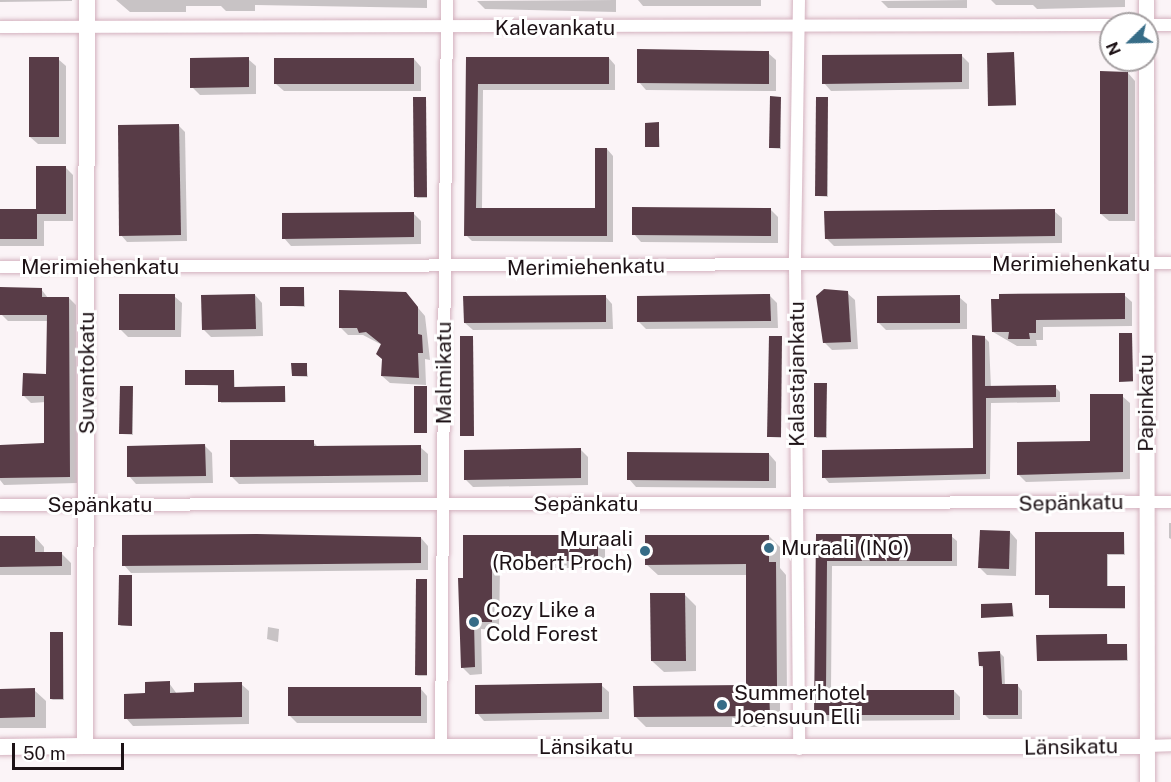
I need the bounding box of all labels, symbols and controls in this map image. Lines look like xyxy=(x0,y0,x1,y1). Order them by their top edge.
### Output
north arrow xyxy=(1099,12,1159,72)
street label: Kalevankatu xyxy=(495,15,615,41)
text: N xyxy=(1103,39,1125,58)
street label: Merimiehenkatu xyxy=(992,251,1150,277)
street label: Merimiehenkatu xyxy=(507,253,665,281)
street label: Merimiehenkatu xyxy=(21,254,179,280)
street label: Kalastajankatu xyxy=(784,301,810,447)
street label: Suvantokatu xyxy=(74,312,100,434)
street label: Malmikatu xyxy=(431,322,457,424)
street label: Papinkatu xyxy=(1133,354,1159,452)
street label: Sepänkatu xyxy=(1018,489,1124,517)
street label: Sepänkatu xyxy=(534,491,638,517)
street label: Sepänkatu xyxy=(48,492,152,518)
place label: Muraali (Robert Proch) xyxy=(492,526,633,576)
place label: Muraali (INO) xyxy=(781,535,910,561)
marker: Muraali (INO) xyxy=(762,541,776,555)
marker: Muraali (Robert Proch) xyxy=(638,544,652,558)
place label: Cozy Like a Cold Forest xyxy=(486,597,598,647)
marker: Cozy Like a Cold Forest xyxy=(467,615,481,629)
place label: Summerhotel Joensuun Elli xyxy=(734,680,866,730)
marker: Summerhotel Joensuun Elli xyxy=(715,698,729,712)
scale bar xyxy=(15,731,128,769)
street label: Länsikatu xyxy=(539,734,633,760)
street label: Länsikatu xyxy=(1024,734,1118,760)
text: 50 m xyxy=(23,743,66,764)

